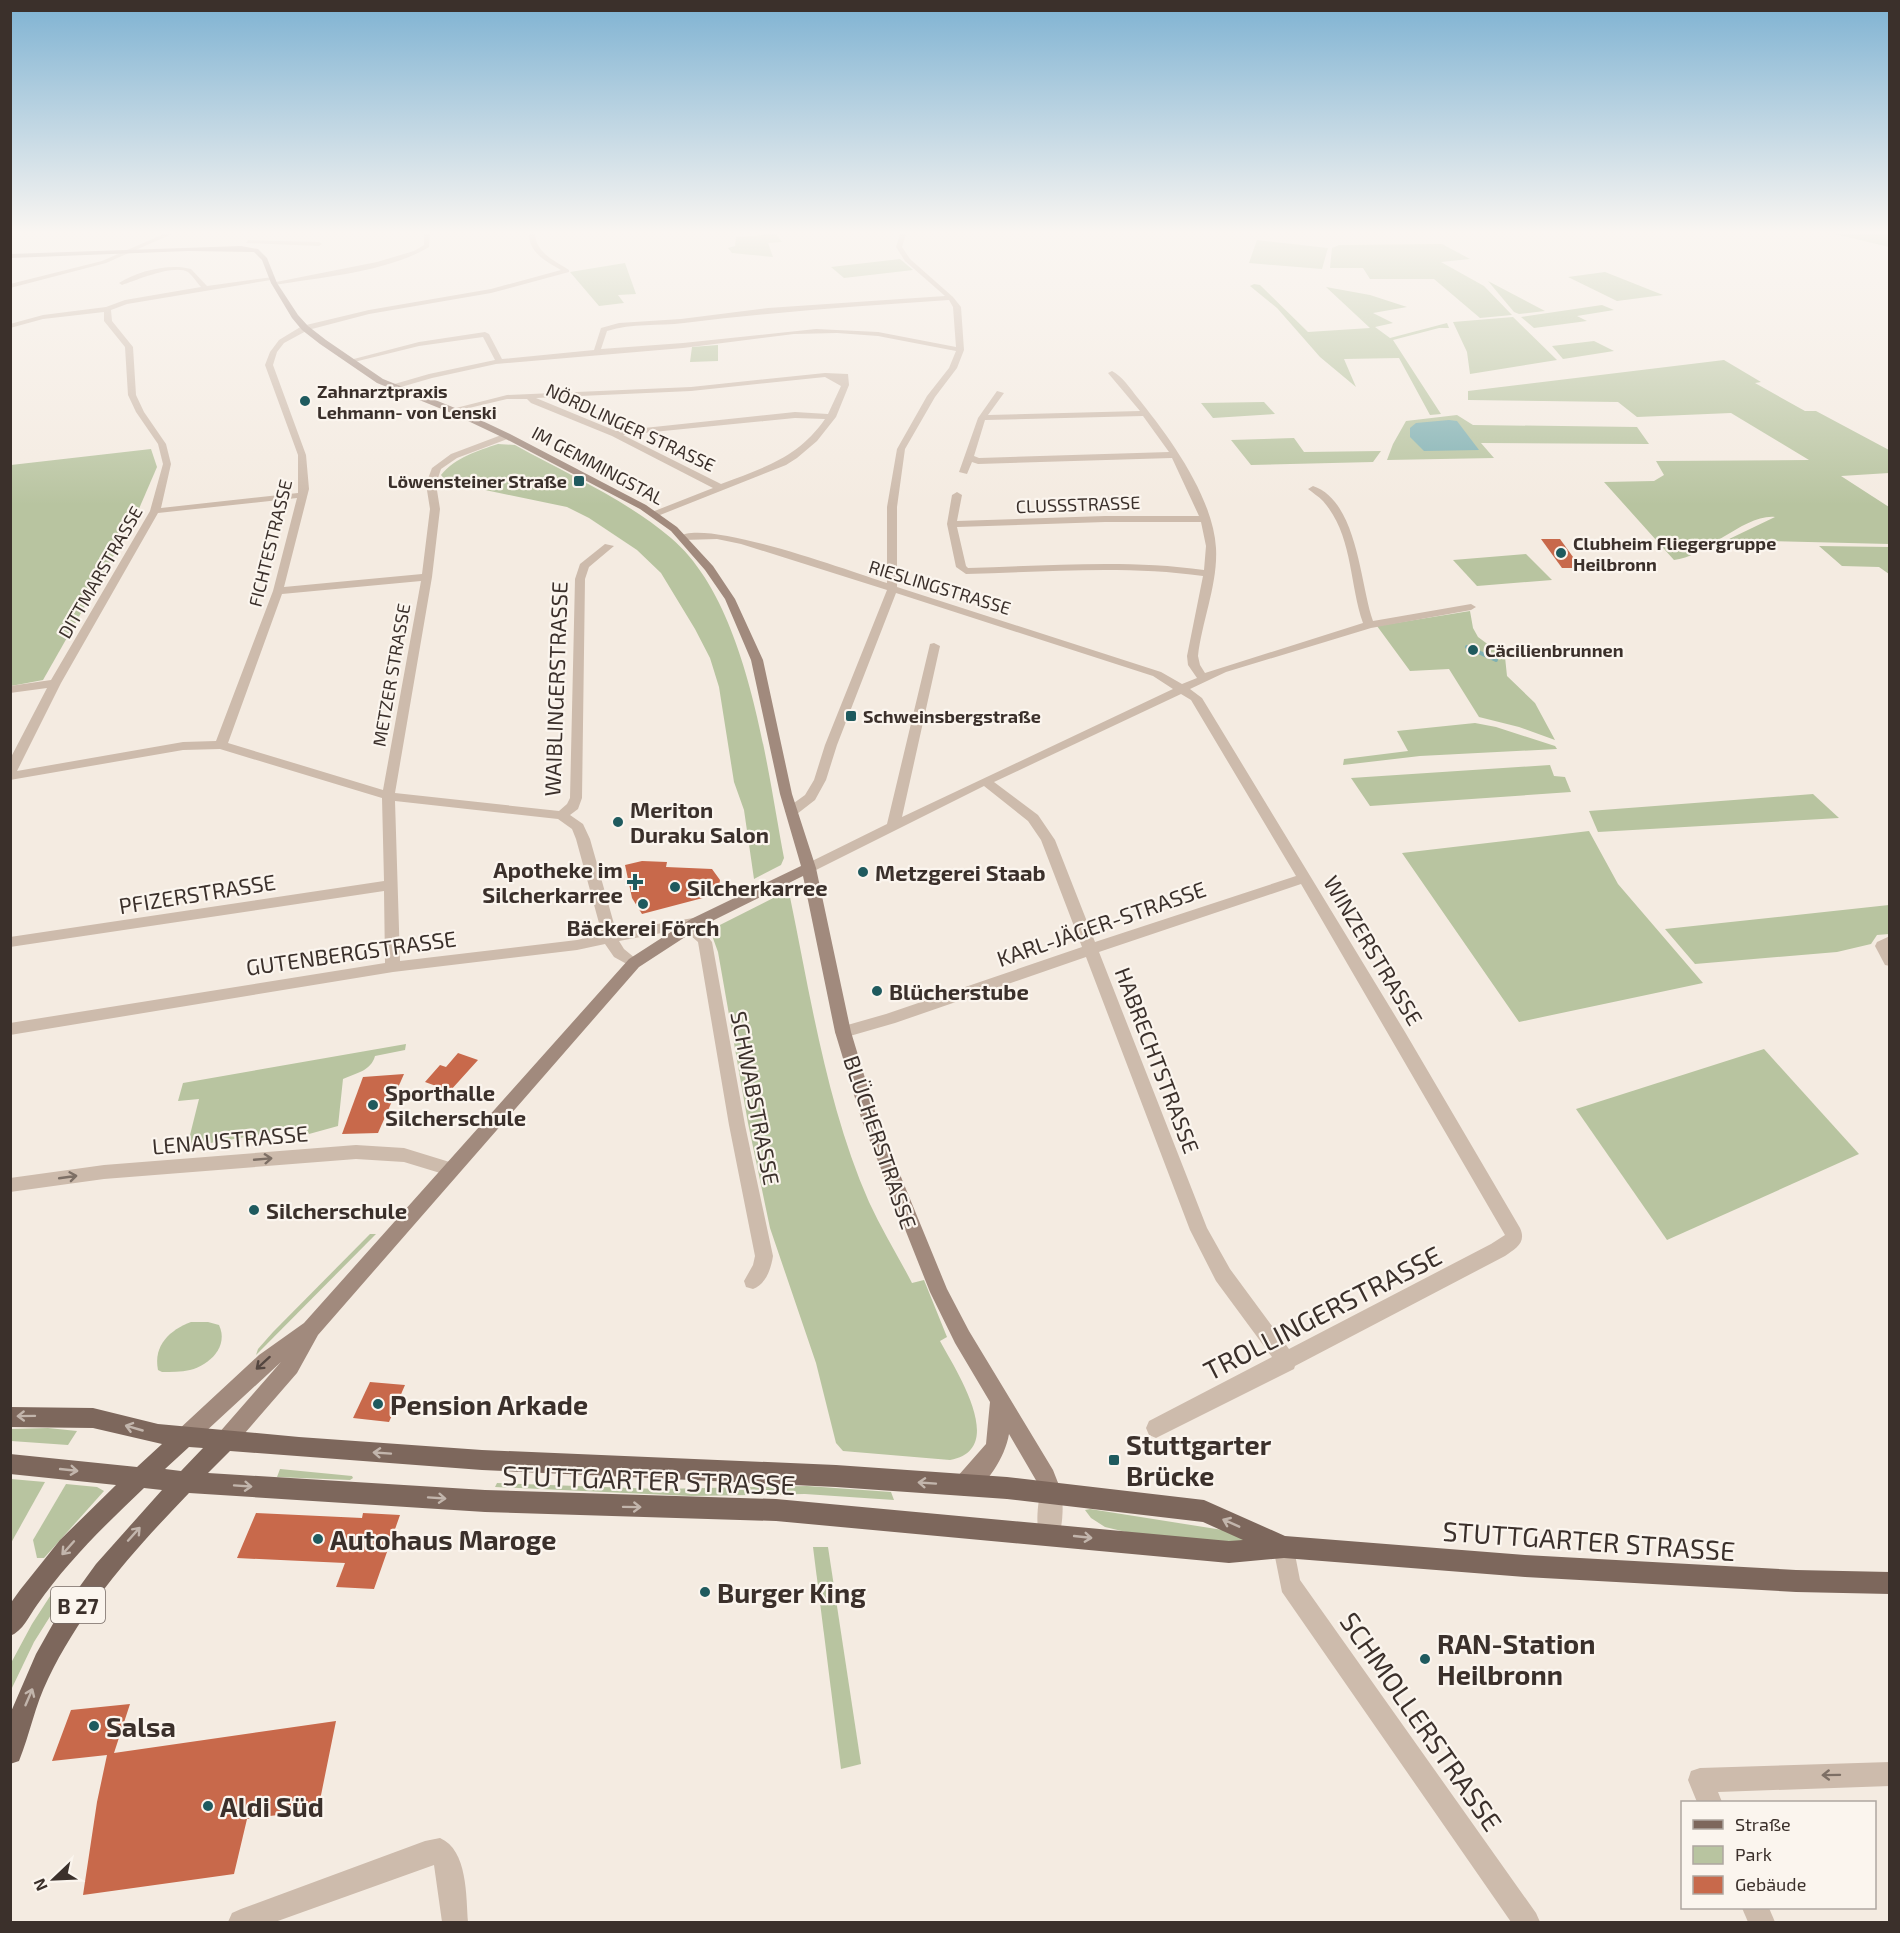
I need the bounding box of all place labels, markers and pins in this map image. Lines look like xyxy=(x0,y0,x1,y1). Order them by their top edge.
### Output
place label: Zahnarztpraxis Lehmann- von Lenski xyxy=(317,380,497,423)
marker: Zahnarztpraxis Lehmann- von Lenski xyxy=(298,394,312,408)
place label: Löwensteiner Straße xyxy=(388,470,567,492)
marker: Löwensteiner Straße xyxy=(572,474,586,488)
place label: Clubheim Fliegergruppe Heilbronn xyxy=(1573,532,1776,575)
marker: Clubheim Fliegergruppe Heilbronn xyxy=(1554,546,1568,560)
place label: Cäcilienbrunnen xyxy=(1485,639,1623,661)
marker: Cäcilienbrunnen xyxy=(1466,643,1480,657)
place label: Schweinsbergstraße xyxy=(863,705,1041,727)
marker: Schweinsbergstraße xyxy=(844,709,858,723)
place label: Meriton Duraku Salon xyxy=(630,796,769,847)
marker: Meriton Duraku Salon xyxy=(611,815,625,829)
place label: Apotheke im Silcherkarree xyxy=(482,856,623,907)
place label: Metzgerei Staab xyxy=(875,859,1046,885)
marker: Metzgerei Staab xyxy=(856,865,870,879)
place label: Silcherkarree xyxy=(687,874,828,900)
marker: Apotheke im Silcherkarree xyxy=(628,875,642,889)
marker: Silcherkarree xyxy=(668,880,682,894)
marker: Bäckerei Förch xyxy=(636,897,650,911)
place label: Bäckerei Förch xyxy=(566,914,720,940)
place label: Blücherstube xyxy=(889,978,1029,1004)
marker: Blücherstube xyxy=(870,984,884,998)
place label: Sporthalle Silcherschule xyxy=(385,1079,526,1130)
marker: Sporthalle Silcherschule xyxy=(366,1098,380,1112)
place label: Silcherschule xyxy=(266,1197,407,1223)
marker: Silcherschule xyxy=(247,1203,261,1217)
place label: Pension Arkade xyxy=(390,1388,588,1420)
marker: Pension Arkade xyxy=(371,1397,385,1411)
place label: Stuttgarter Brücke xyxy=(1126,1428,1272,1491)
marker: Stuttgarter Brücke xyxy=(1107,1453,1121,1467)
place label: Autohaus Maroge xyxy=(330,1523,557,1555)
marker: Autohaus Maroge xyxy=(311,1532,325,1546)
place label: Burger King xyxy=(717,1576,866,1608)
marker: Burger King xyxy=(698,1585,712,1599)
place label: RAN-Station Heilbronn xyxy=(1437,1627,1596,1690)
marker: RAN-Station Heilbronn xyxy=(1418,1652,1432,1666)
place label: Salsa xyxy=(106,1710,176,1742)
marker: Salsa xyxy=(87,1719,101,1733)
place label: Aldi Süd xyxy=(220,1790,324,1822)
marker: Aldi Süd xyxy=(201,1799,215,1813)

